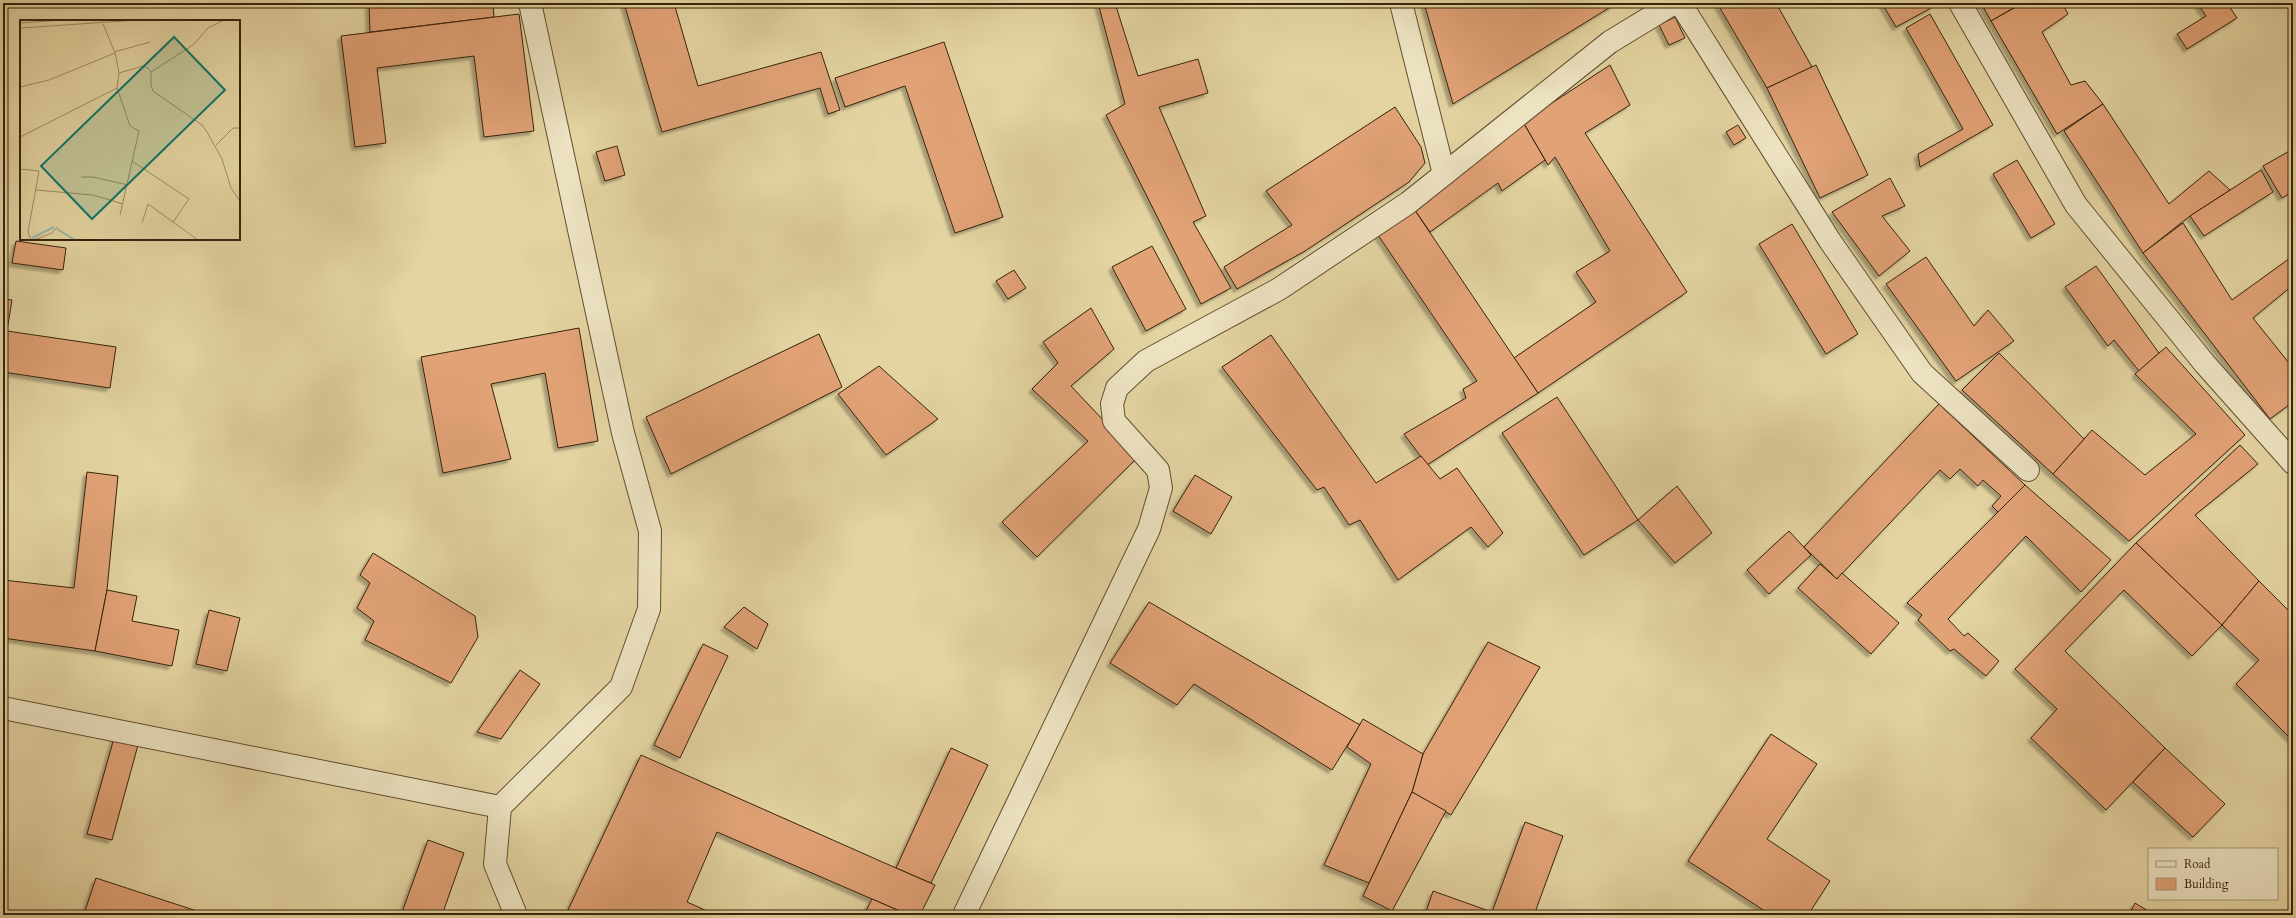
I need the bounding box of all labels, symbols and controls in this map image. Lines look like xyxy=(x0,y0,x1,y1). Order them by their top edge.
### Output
inset map xyxy=(20,20,240,240)
legend xyxy=(2148,848,2278,900)
text: Road xyxy=(2184,856,2211,872)
text: Building xyxy=(2184,876,2229,892)

